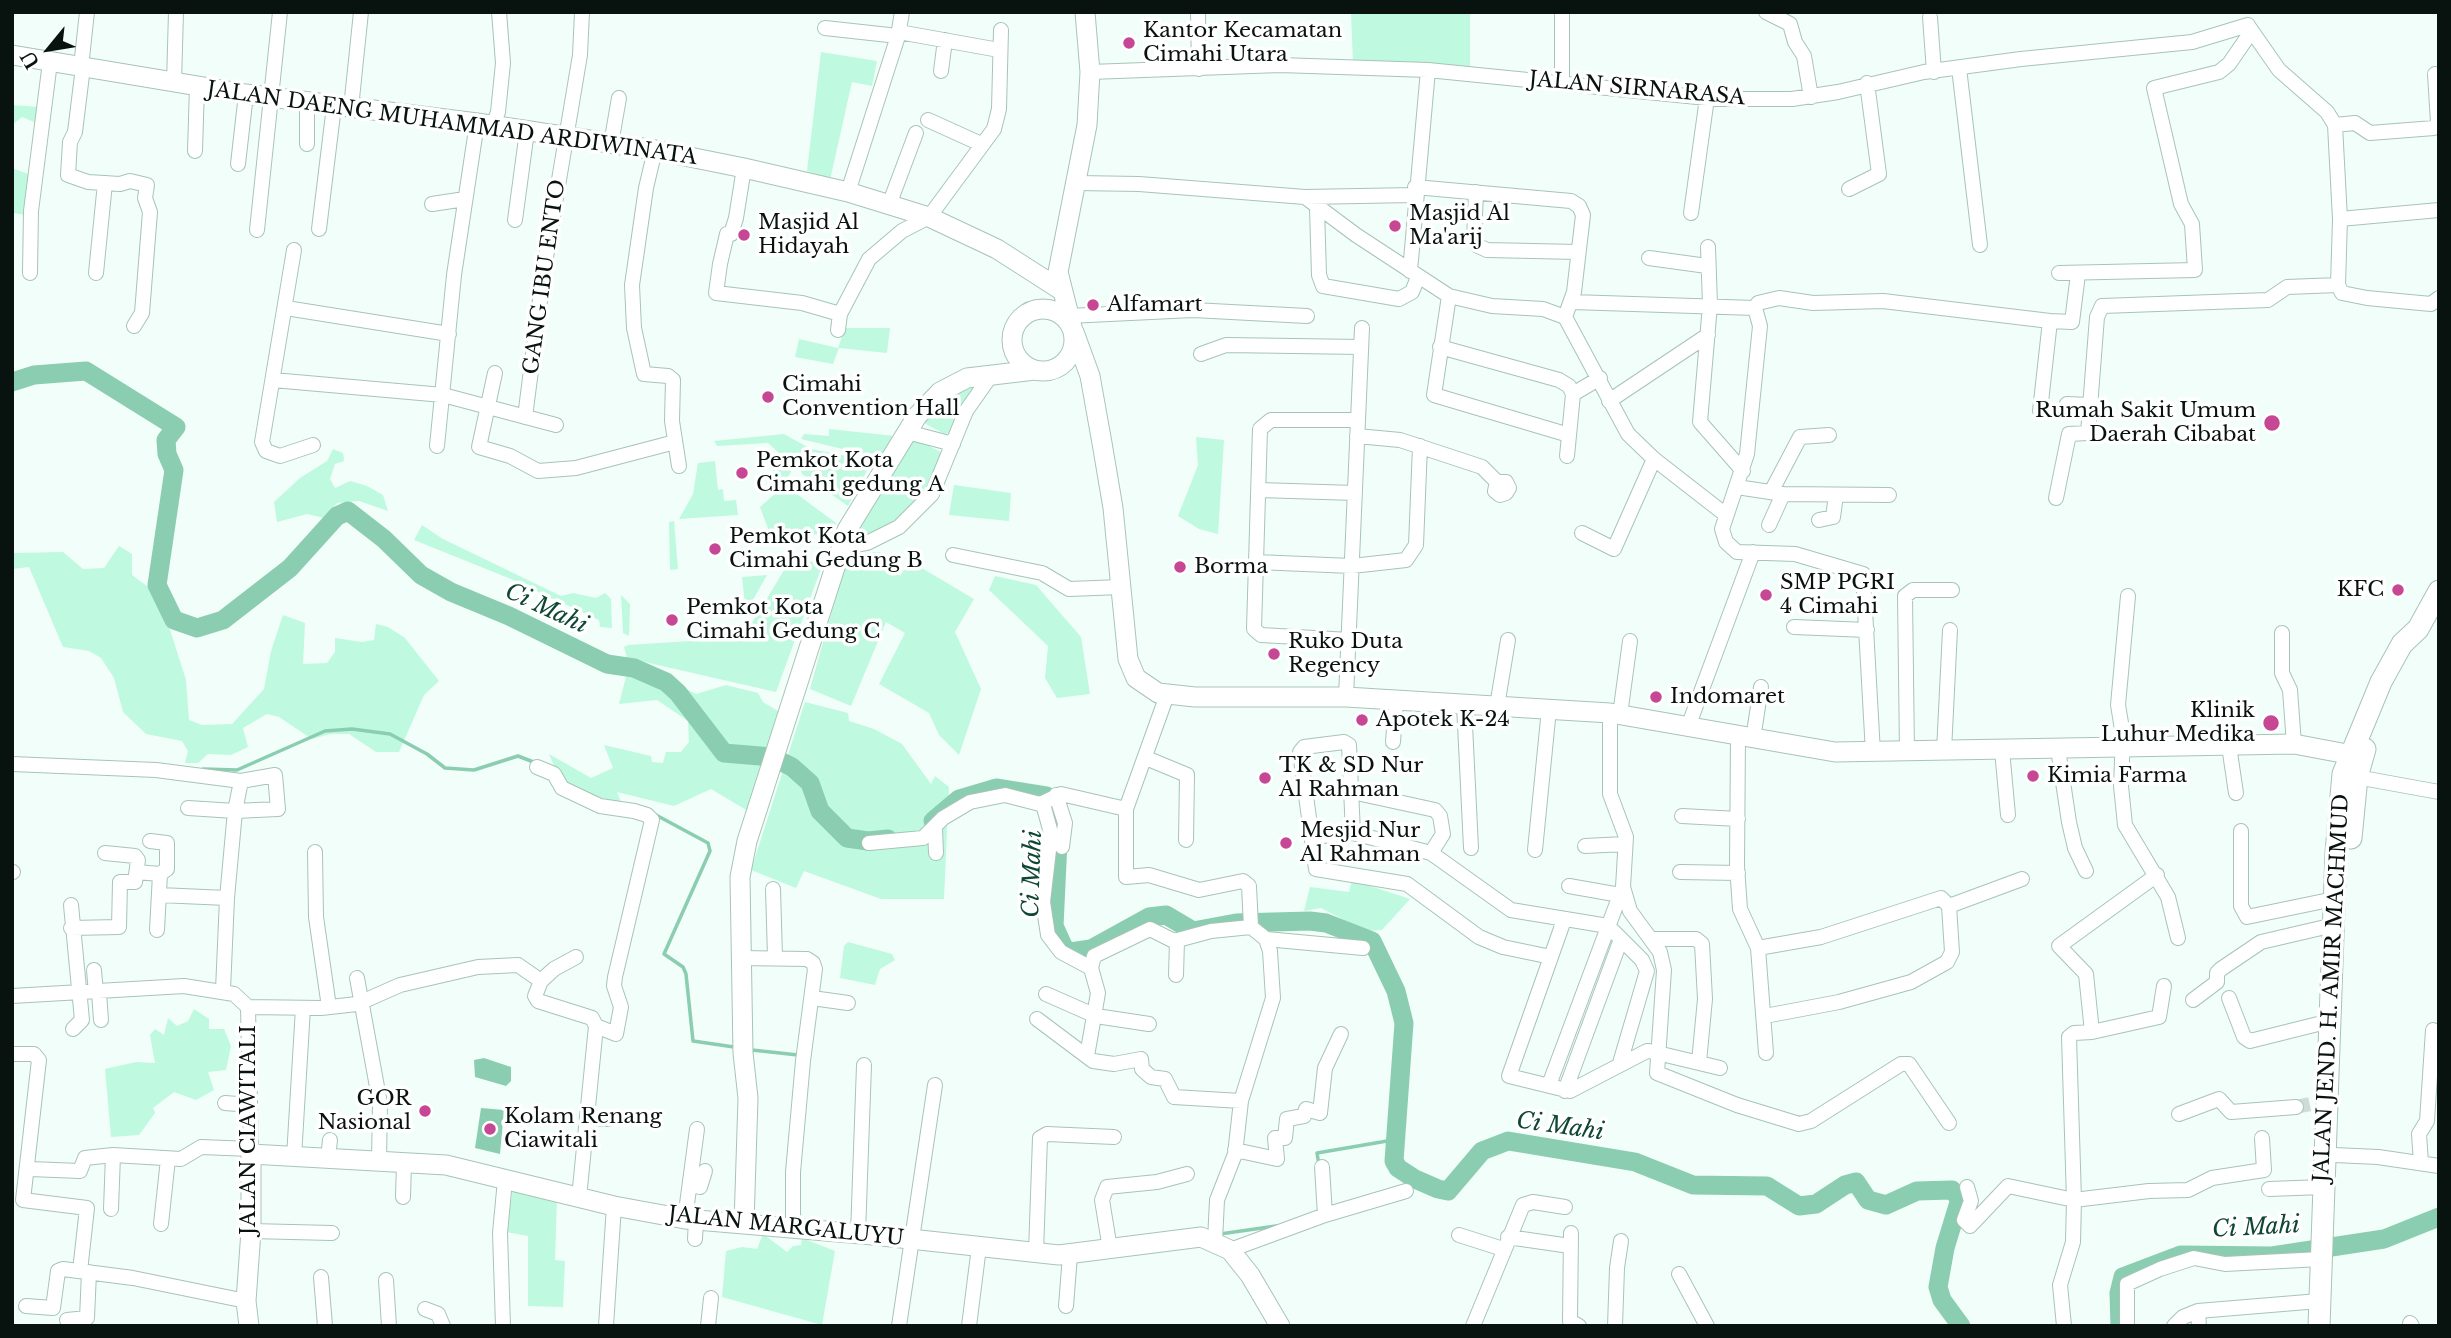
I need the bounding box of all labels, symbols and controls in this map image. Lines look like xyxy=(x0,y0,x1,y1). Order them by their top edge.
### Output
north arrow xyxy=(14,14,84,84)
place label: Kantor Kecamatan Cimahi Utara xyxy=(1143,18,1342,68)
marker: Kantor Kecamatan Cimahi Utara xyxy=(1121,35,1137,51)
text: U xyxy=(16,47,45,73)
street label: JALAN SIRNARASA xyxy=(1528,67,1746,111)
street label: JALAN DAENG MUHAMMAD ARDIWINATA xyxy=(205,77,699,171)
street label: GANG IBU ENTO xyxy=(519,178,571,376)
place label: Masjid Al Ma'arij xyxy=(1409,201,1510,251)
place label: Masjid Al Hidayah xyxy=(758,210,859,260)
marker: Masjid Al Ma'arij xyxy=(1387,218,1403,234)
marker: Masjid Al Hidayah xyxy=(736,227,752,243)
place label: Alfamart xyxy=(1107,292,1202,318)
marker: Alfamart xyxy=(1085,297,1101,313)
place label: Cimahi Convention Hall xyxy=(782,372,960,422)
marker: Cimahi Convention Hall xyxy=(760,389,776,405)
place label: Rumah Sakit Umum Daerah Cibabat xyxy=(2035,398,2256,448)
marker: Rumah Sakit Umum Daerah Cibabat xyxy=(2262,413,2282,433)
place label: Pemkot Kota Cimahi gedung A xyxy=(756,448,944,498)
marker: Pemkot Kota Cimahi gedung A xyxy=(734,465,750,481)
place label: Pemkot Kota Cimahi Gedung B xyxy=(729,524,923,574)
marker: Pemkot Kota Cimahi Gedung B xyxy=(707,541,723,557)
place label: Borma xyxy=(1194,554,1268,580)
marker: Borma xyxy=(1172,559,1188,575)
place label: SMP PGRI 4 Cimahi xyxy=(1780,570,1895,620)
place label: KFC xyxy=(2337,577,2384,603)
water label: Ci Mahi xyxy=(500,578,592,640)
marker: KFC xyxy=(2390,582,2406,598)
marker: SMP PGRI 4 Cimahi xyxy=(1758,587,1774,603)
place label: Pemkot Kota Cimahi Gedung C xyxy=(686,595,880,645)
marker: Pemkot Kota Cimahi Gedung C xyxy=(664,612,680,628)
place label: Ruko Duta Regency xyxy=(1288,629,1403,679)
marker: Ruko Duta Regency xyxy=(1266,646,1282,662)
place label: Indomaret xyxy=(1670,684,1785,710)
marker: Indomaret xyxy=(1648,689,1664,705)
place label: Klinik Luhur Medika xyxy=(2101,698,2255,748)
place label: Apotek K-24 xyxy=(1376,707,1510,733)
marker: Apotek K-24 xyxy=(1354,712,1370,728)
marker: Klinik Luhur Medika xyxy=(2261,713,2281,733)
place label: TK & SD Nur Al Rahman xyxy=(1279,753,1423,803)
place label: Kimia Farma xyxy=(2047,763,2187,789)
marker: Kimia Farma xyxy=(2025,768,2041,784)
marker: TK & SD Nur Al Rahman xyxy=(1257,770,1273,786)
street label: JALAN JEND. H. AMIR MACHMUD xyxy=(2309,793,2355,1183)
place label: Mesjid Nur Al Rahman xyxy=(1300,818,1420,868)
water label: Ci Mahi xyxy=(1018,830,1048,918)
marker: Mesjid Nur Al Rahman xyxy=(1278,835,1294,851)
street label: JALAN CIAWITALI xyxy=(236,1025,262,1235)
place label: GOR Nasional xyxy=(318,1086,411,1136)
marker: GOR Nasional xyxy=(417,1103,433,1119)
place label: Kolam Renang Ciawitali xyxy=(504,1104,662,1154)
water label: Ci Mahi xyxy=(1515,1107,1605,1147)
marker: Kolam Renang Ciawitali xyxy=(482,1121,498,1137)
street label: JALAN MARGALUYU xyxy=(667,1202,905,1252)
water label: Ci Mahi xyxy=(2211,1212,2301,1244)

